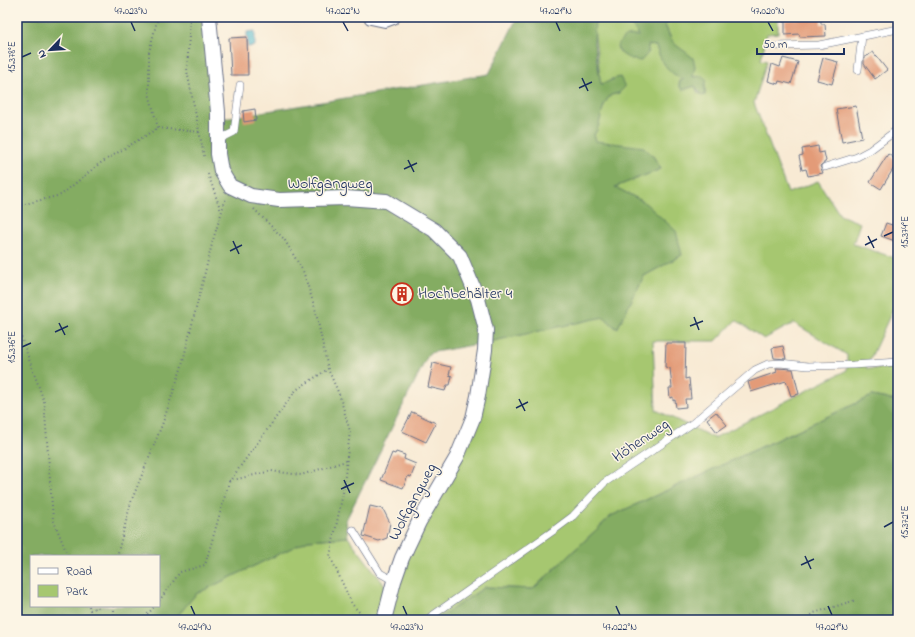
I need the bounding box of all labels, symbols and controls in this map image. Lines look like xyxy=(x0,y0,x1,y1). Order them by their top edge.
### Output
text: 47.023°N xyxy=(114,4,148,19)
text: 47.022°N xyxy=(326,4,360,19)
text: 47.021°N xyxy=(540,4,572,19)
text: 47.020°N xyxy=(751,4,785,19)
north arrow xyxy=(30,30,70,70)
scale bar xyxy=(757,30,844,56)
text: 50 m xyxy=(763,36,787,54)
text: 15.378°E xyxy=(5,41,20,73)
text: N xyxy=(33,47,51,61)
street label: Wolfgangweg xyxy=(288,172,372,196)
text: 15.374°E xyxy=(898,216,913,248)
building icon: Hochbehälter 4 xyxy=(389,281,415,307)
place label: Hochbehälter 4 xyxy=(418,282,513,306)
text: 15.376°E xyxy=(5,331,20,363)
street label: Höhenweg xyxy=(607,413,675,469)
street label: Wolfgangweg xyxy=(383,459,443,545)
text: 15.372°E xyxy=(898,506,913,538)
legend xyxy=(30,555,160,607)
text: Road xyxy=(66,563,92,581)
text: Park xyxy=(66,583,88,601)
text: 47.024°N xyxy=(178,620,212,635)
text: 47.023°N xyxy=(390,620,424,635)
text: 47.022°N xyxy=(603,620,637,635)
text: 47.021°N xyxy=(816,620,848,635)

